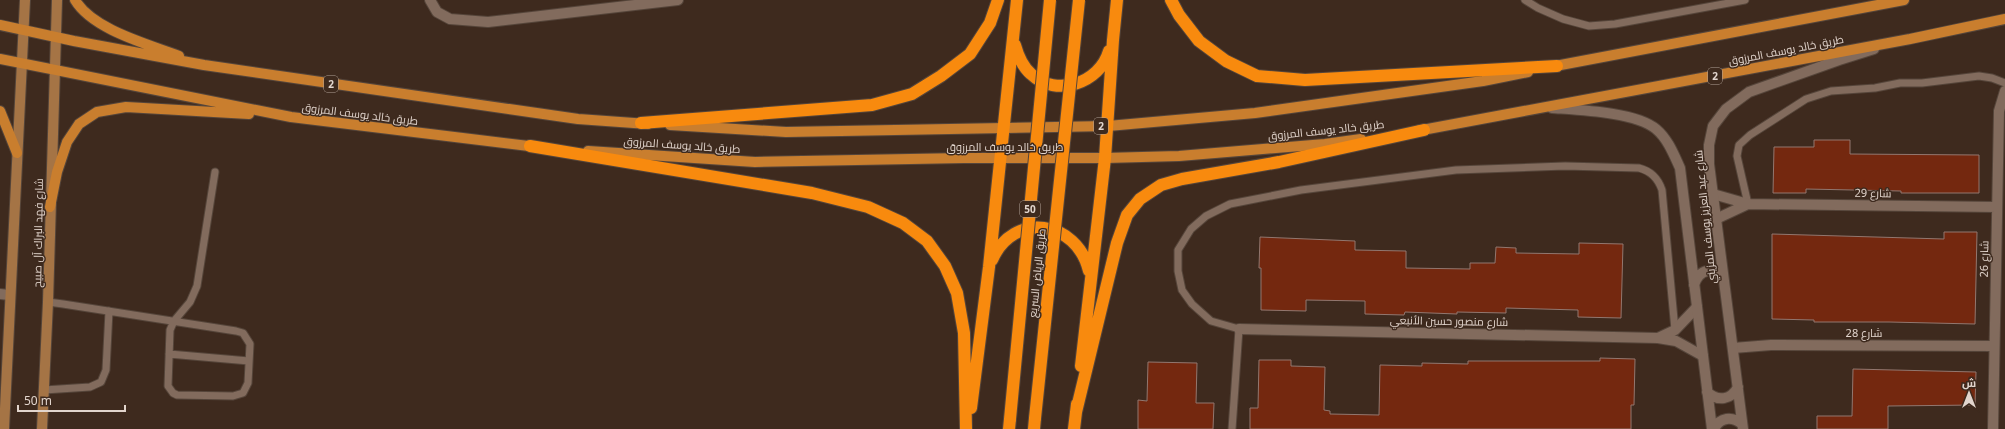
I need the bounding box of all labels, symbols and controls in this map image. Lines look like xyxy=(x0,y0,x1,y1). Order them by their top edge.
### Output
street label: طريق خالد يوسف المرزوق xyxy=(1727,31,1845,68)
road number: 2 xyxy=(1708,68,1722,84)
road number: 2 xyxy=(324,76,338,92)
street label: طريق خالد يوسف المرزوق xyxy=(301,99,419,128)
street label: طريق خالد يوسف المرزوق xyxy=(1267,116,1385,143)
road number: 2 xyxy=(1094,118,1108,134)
street label: طريق خالد يوسف المرزوق xyxy=(623,133,741,156)
street label: طريق خالد يوسف المرزوق xyxy=(946,139,1064,154)
street label: شارع عبد العزيز يوسف المزيني xyxy=(1690,149,1721,285)
street label: شارع فهد البراك آل صبيح xyxy=(29,178,47,288)
street label: شارع 29 xyxy=(1854,185,1892,201)
road number: 50 xyxy=(1020,201,1040,217)
street label: طريق الرياض السريع xyxy=(1024,228,1050,318)
street label: شارع 26 xyxy=(1976,240,1992,278)
street label: شارع منصور حسين الأنبعي xyxy=(1390,312,1508,331)
street label: شارع 28 xyxy=(1846,325,1882,341)
north arrow xyxy=(1949,373,1989,413)
text: ش xyxy=(1962,375,1976,390)
scale bar xyxy=(18,387,125,413)
text: 50 m xyxy=(24,392,52,409)

